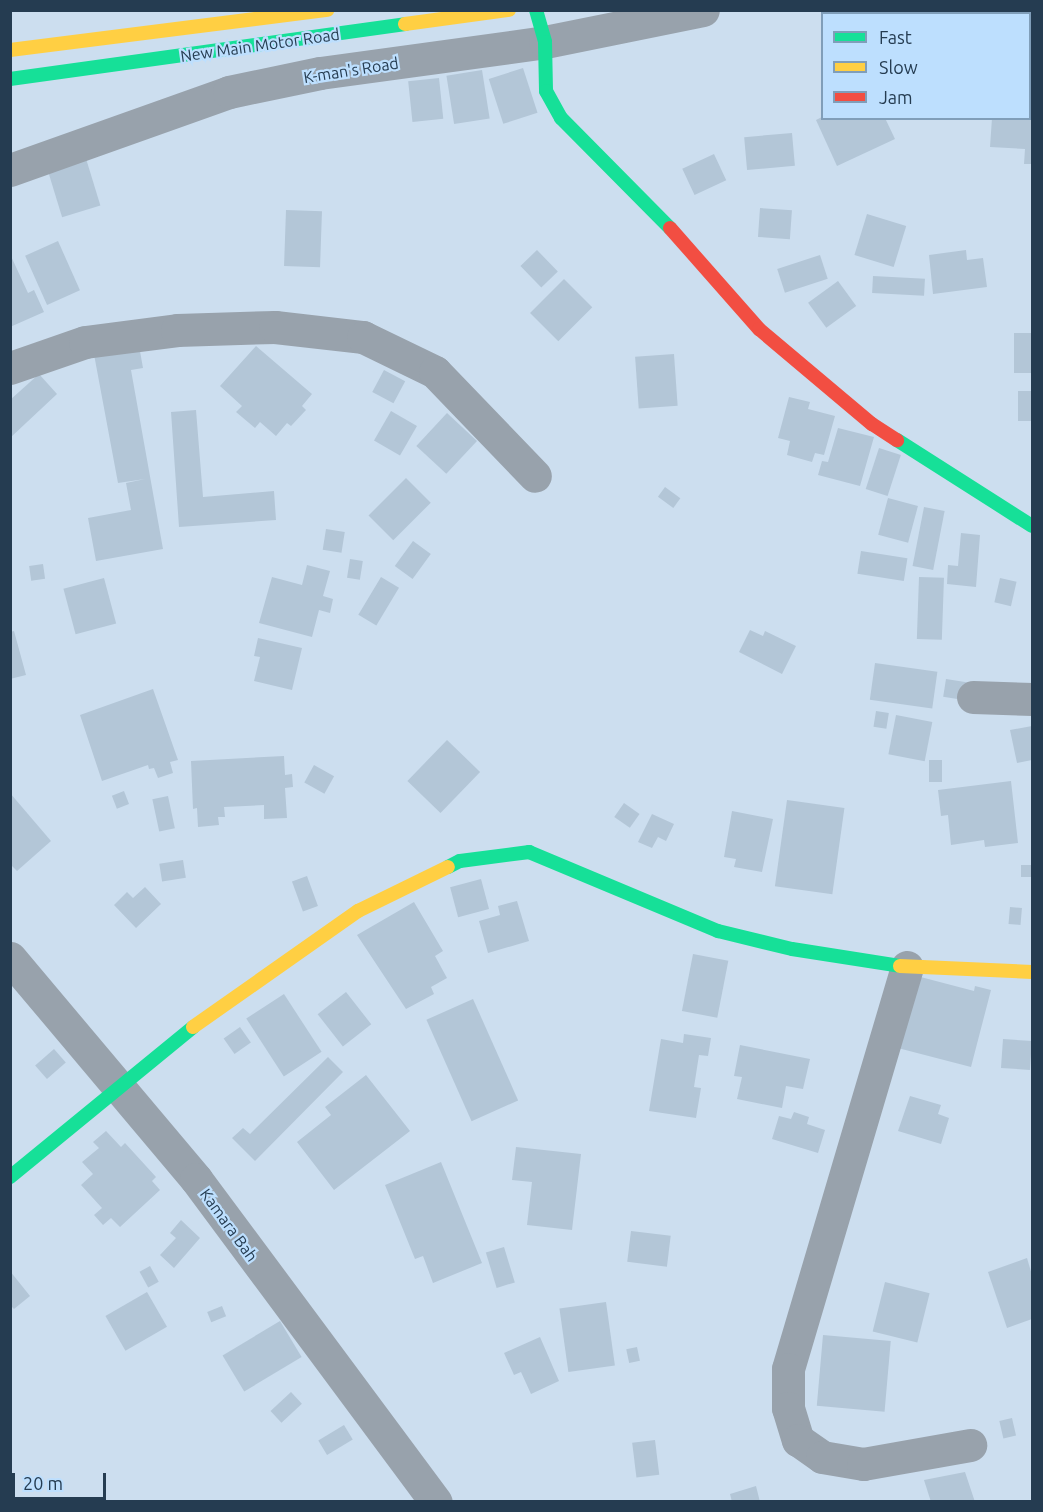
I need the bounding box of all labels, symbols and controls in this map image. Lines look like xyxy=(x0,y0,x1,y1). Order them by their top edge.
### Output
legend xyxy=(821,12,1031,120)
street label: New Main Motor Road xyxy=(179,24,341,66)
text: Fast xyxy=(879,27,912,47)
street label: K-man's Road xyxy=(302,53,400,87)
text: Slow xyxy=(879,57,918,77)
text: Jam xyxy=(879,87,913,107)
street label: Kamara Bah xyxy=(196,1185,262,1265)
scale bar xyxy=(15,1461,110,1499)
text: 20 m xyxy=(23,1473,63,1493)

